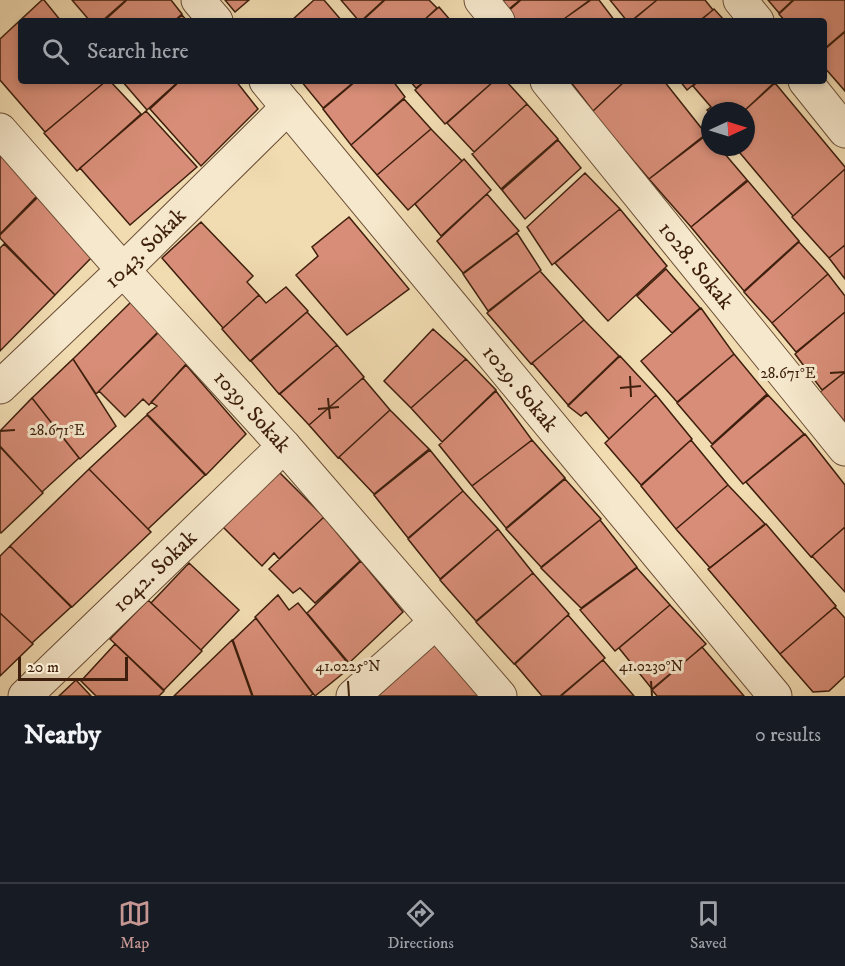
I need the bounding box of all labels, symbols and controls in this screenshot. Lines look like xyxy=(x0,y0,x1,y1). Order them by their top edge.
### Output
search box xyxy=(18,18,827,84)
icon: search xyxy=(39,35,72,68)
text: Search here xyxy=(87,38,189,65)
north arrow xyxy=(701,102,755,156)
street label: 1043. Sokak xyxy=(99,202,192,294)
street label: 1028. Sokak xyxy=(653,216,740,315)
street label: 1029. Sokak xyxy=(477,339,564,437)
text: 28.671°E xyxy=(760,364,816,383)
street label: 1039. Sokak xyxy=(208,365,297,458)
text: 28.671°E xyxy=(29,421,85,440)
street label: 1042. Sokak xyxy=(107,524,202,618)
scale bar xyxy=(18,654,128,682)
text: 20 m xyxy=(27,657,59,677)
text: 41.0225°N xyxy=(316,657,380,676)
text: 41.0230°N xyxy=(619,657,683,676)
text: Nearby xyxy=(24,719,101,752)
text: 0 results xyxy=(755,723,821,748)
tab: Map xyxy=(118,897,151,953)
tab: Directions xyxy=(387,897,454,953)
tab: Saved xyxy=(690,897,727,953)

